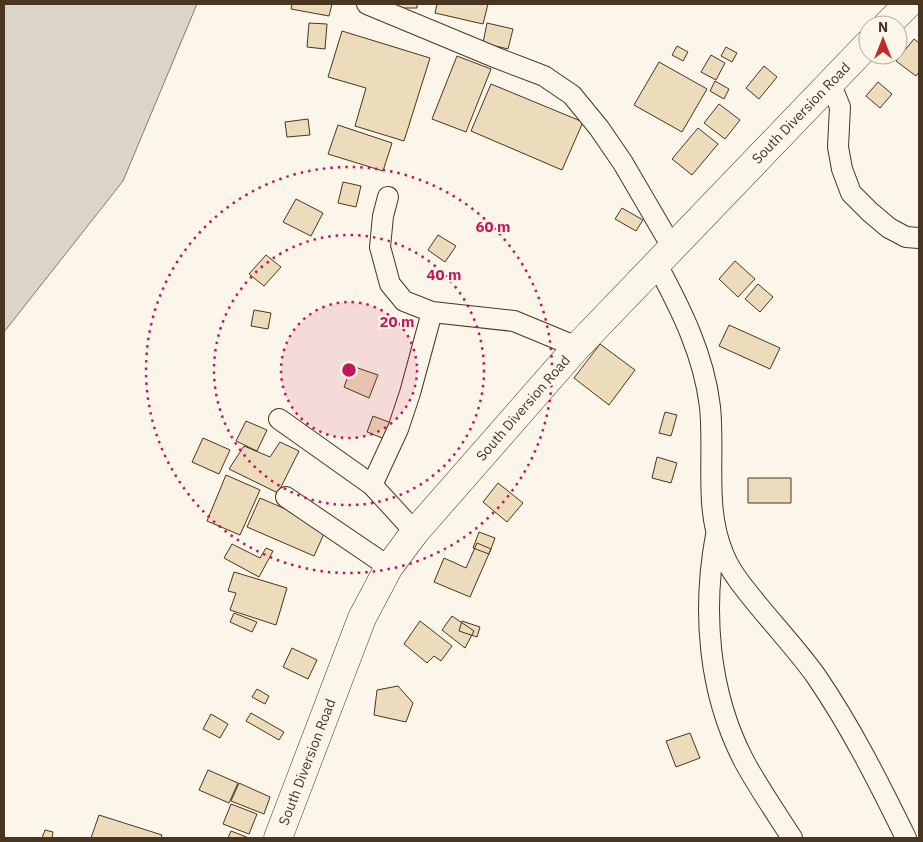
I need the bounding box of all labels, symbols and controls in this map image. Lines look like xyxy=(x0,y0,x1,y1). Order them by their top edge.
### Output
north arrow xyxy=(858,15,908,65)
text: N xyxy=(878,18,888,36)
street label: South Diversion Road xyxy=(748,58,854,168)
text: 60 m xyxy=(476,217,510,236)
text: 40 m xyxy=(427,265,461,284)
text: 20 m xyxy=(380,312,414,331)
street label: South Diversion Road xyxy=(472,351,574,465)
centre of rings xyxy=(340,361,358,379)
street label: South Diversion Road xyxy=(275,696,339,828)

